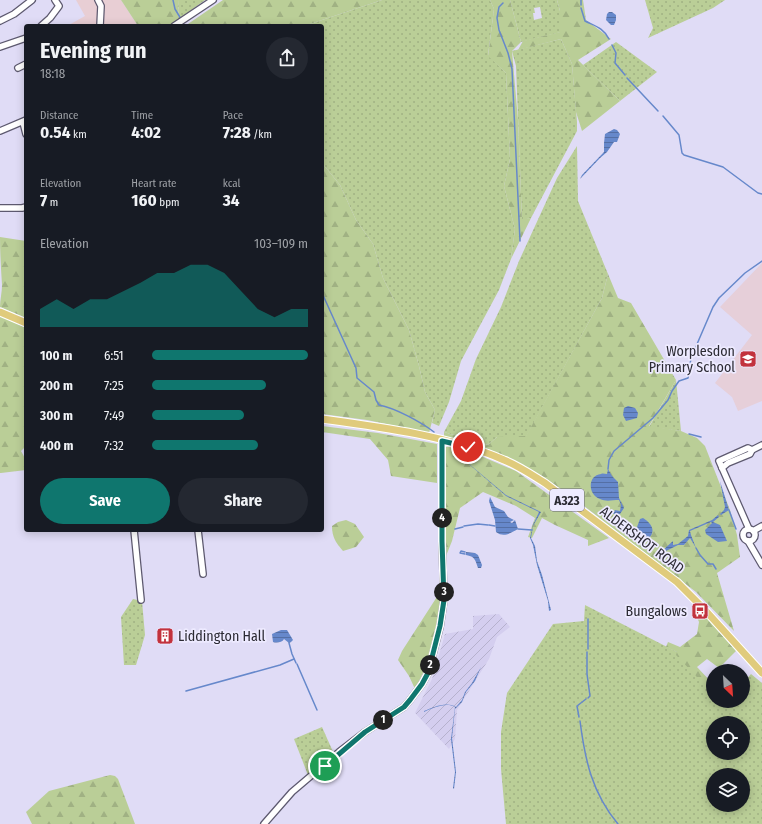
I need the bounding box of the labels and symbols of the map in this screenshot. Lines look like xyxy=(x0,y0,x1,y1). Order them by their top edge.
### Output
place label: Worplesdon Primary School xyxy=(649,343,735,376)
school or university icon: Worplesdon Primary School xyxy=(738,349,758,369)
pin xyxy=(451,430,485,464)
road number: A323 xyxy=(550,489,584,511)
street label: ALDERSHOT ROAD xyxy=(597,503,687,577)
pin: 4 xyxy=(432,508,452,528)
pin: 3 xyxy=(434,582,454,602)
bus stop icon: Bungalows xyxy=(690,601,710,621)
place label: Bungalows xyxy=(625,603,687,620)
building icon: Liddington Hall xyxy=(155,626,175,646)
place label: Liddington Hall xyxy=(178,628,266,645)
pin: 2 xyxy=(420,655,440,675)
north arrow xyxy=(706,664,750,708)
pin: 1 xyxy=(373,710,393,730)
pin xyxy=(308,749,342,783)

